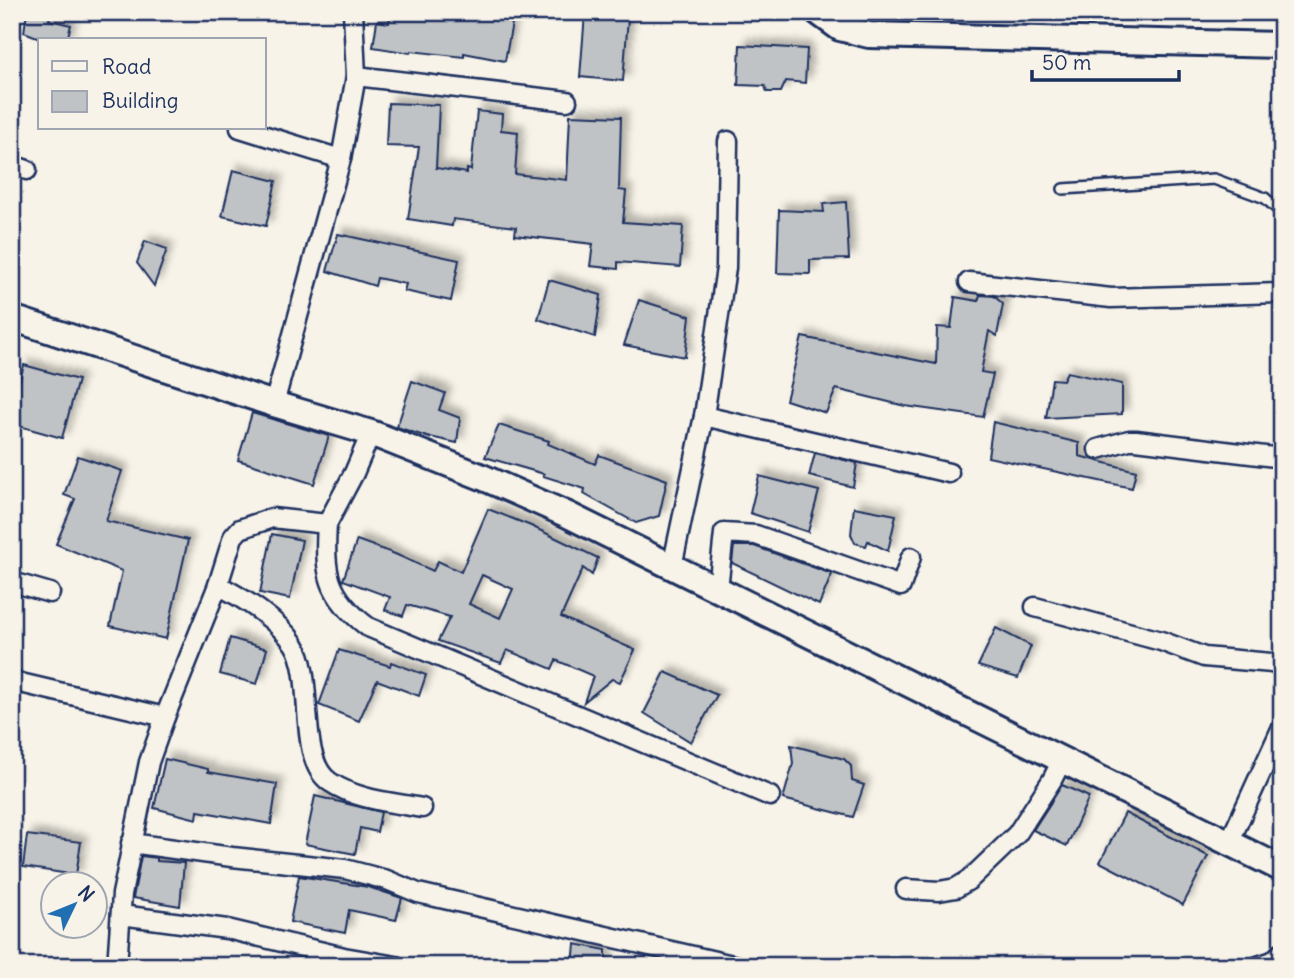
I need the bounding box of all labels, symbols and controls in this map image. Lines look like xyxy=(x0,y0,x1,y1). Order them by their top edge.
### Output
legend xyxy=(38,38,266,130)
scale bar xyxy=(1032,38,1178,82)
text: 50 m xyxy=(1042,49,1091,76)
text: Road xyxy=(102,53,151,80)
text: Building xyxy=(102,87,178,114)
north arrow xyxy=(38,870,108,940)
text: N xyxy=(73,880,100,906)

